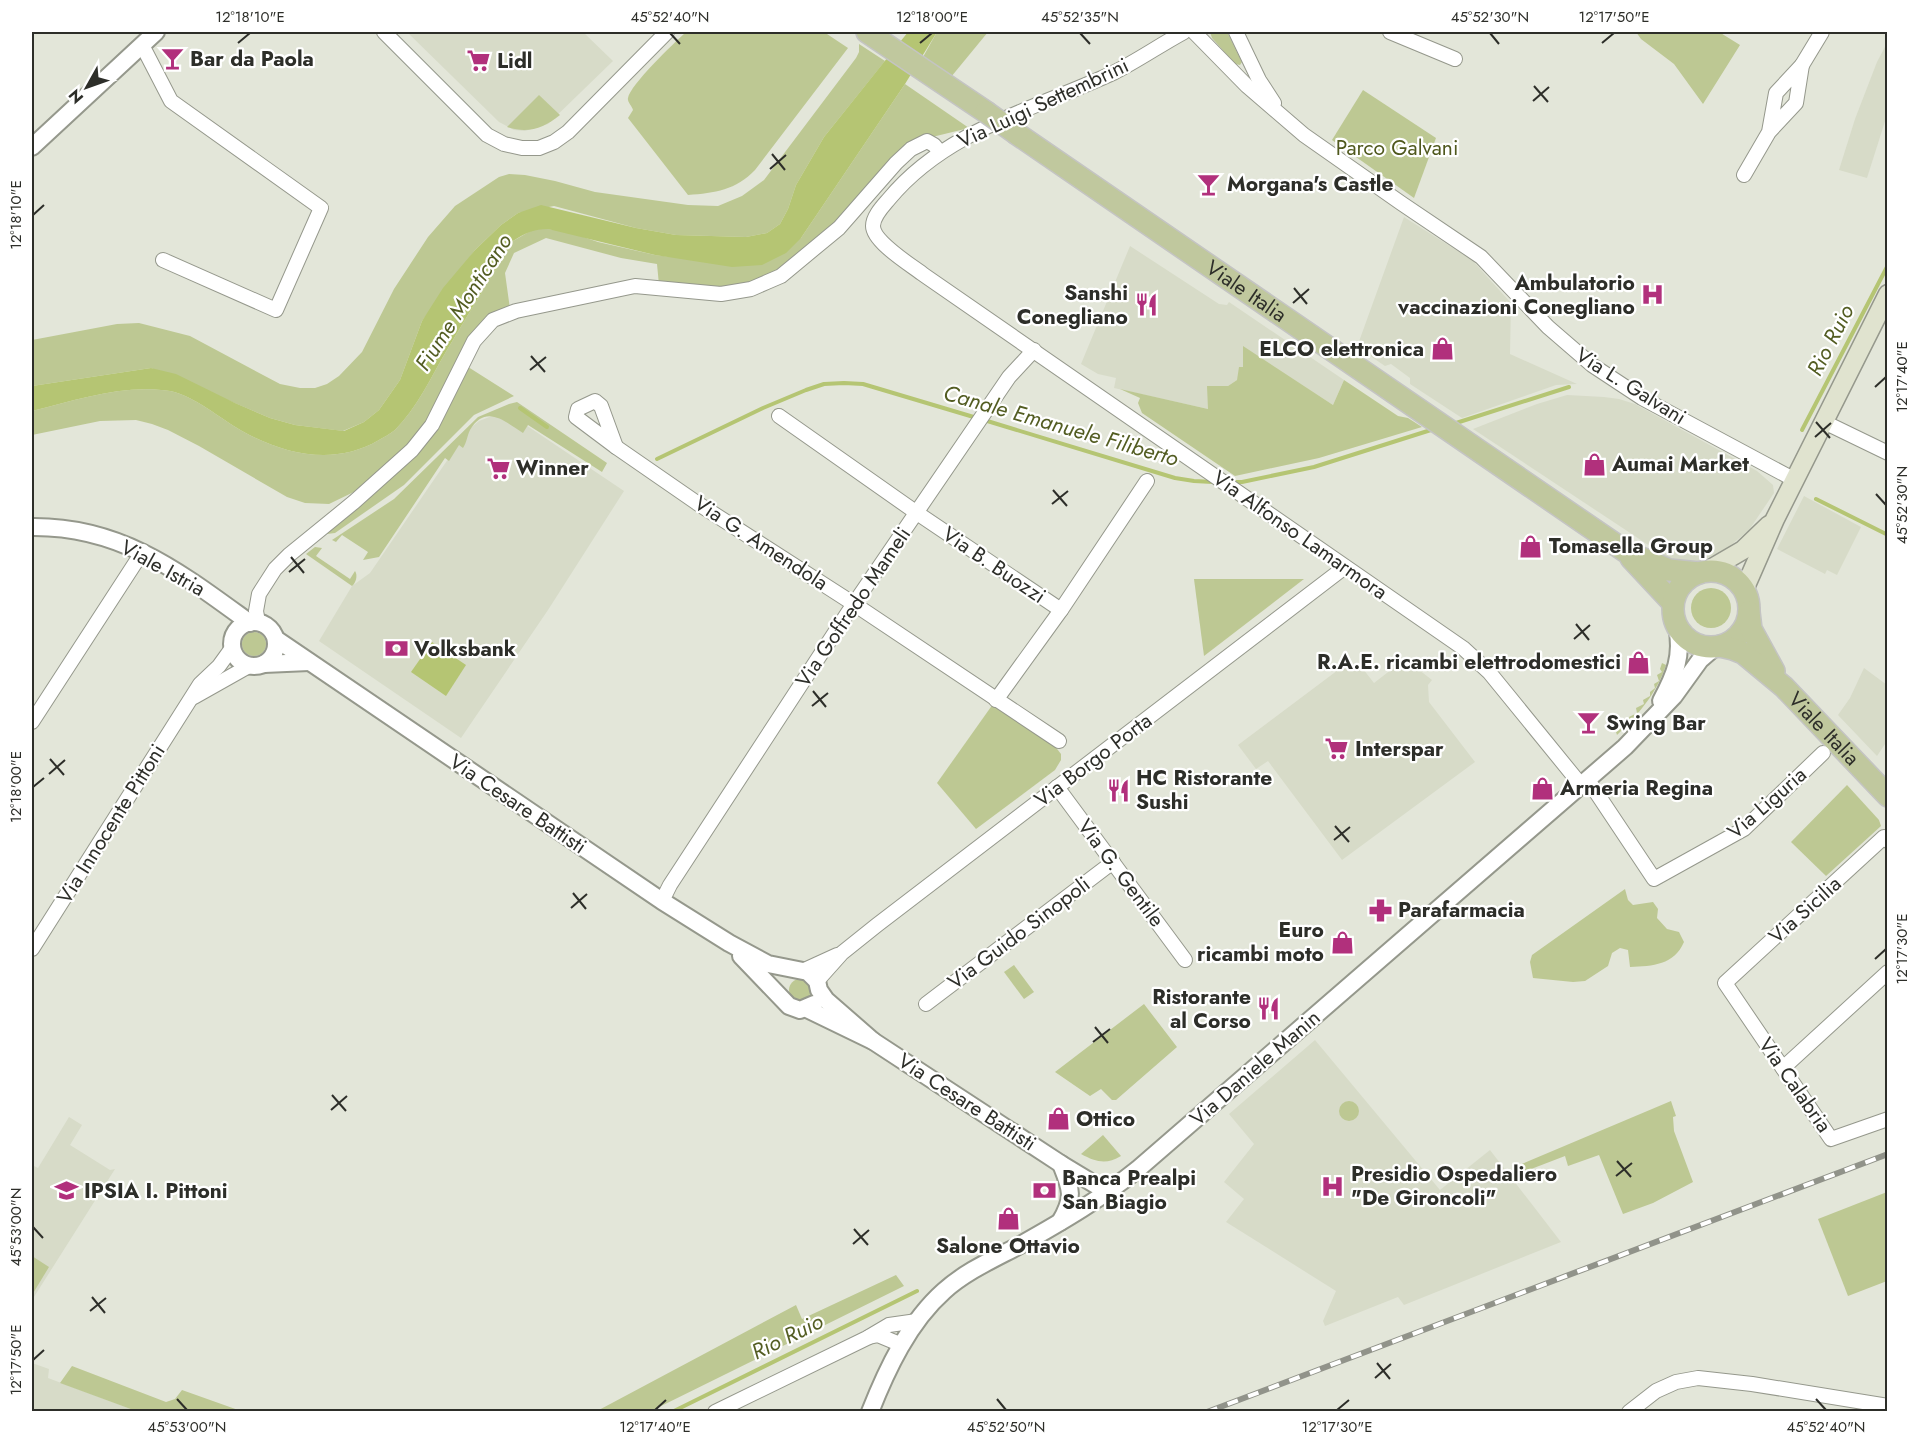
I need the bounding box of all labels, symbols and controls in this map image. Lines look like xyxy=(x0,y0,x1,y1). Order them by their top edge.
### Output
text: 12°18'10"E xyxy=(215,6,285,28)
text: 45°52'40"N xyxy=(631,6,710,28)
text: 12°18'00"E xyxy=(896,6,968,28)
text: 45°52'35"N xyxy=(1041,6,1119,28)
text: 45°52'30"N xyxy=(1451,6,1529,28)
text: 12°17'50"E xyxy=(1578,6,1650,28)
place label: Bar da Paola xyxy=(190,44,314,74)
bar icon: Bar da Paola xyxy=(159,46,185,72)
place label: Lidl xyxy=(497,46,533,76)
supermarket icon: Lidl xyxy=(466,48,492,74)
street label: Via Luigi Settembrini xyxy=(953,50,1133,156)
north arrow xyxy=(57,57,117,117)
text: N xyxy=(63,84,89,109)
park label: Parco Galvani xyxy=(1336,133,1458,163)
place label: Morgana's Castle xyxy=(1227,169,1394,199)
bar icon: Morgana's Castle xyxy=(1196,171,1222,197)
text: 12°18'10"E xyxy=(5,180,27,250)
water label: Fiume Monticano xyxy=(407,227,520,377)
street label: Viale Italia xyxy=(1200,253,1293,330)
place label: Ambulatorio vaccinazioni Conegliano xyxy=(1397,268,1635,322)
place label: Sanshi Conegliano xyxy=(1017,278,1128,332)
hospital icon: Ambulatorio vaccinazioni Conegliano xyxy=(1640,282,1666,308)
restaurant icon: Sanshi Conegliano xyxy=(1133,292,1159,318)
water label: Rio Ruio xyxy=(1798,299,1862,381)
place label: ELCO elettronica xyxy=(1259,334,1424,364)
shop icon: ELCO elettronica xyxy=(1429,336,1455,362)
street label: Via L. Galvani xyxy=(1570,340,1692,432)
text: 12°17'40"E xyxy=(1891,341,1913,413)
water label: Canale Emanuele Filiberto xyxy=(940,376,1183,474)
place label: Aumai Market xyxy=(1611,449,1749,479)
shop icon: Aumai Market xyxy=(1581,451,1607,477)
place label: Winner xyxy=(516,453,589,483)
supermarket icon: Winner xyxy=(485,455,511,481)
street label: Via Alfonso Lamarmora xyxy=(1206,463,1394,607)
text: 45°52'30"N xyxy=(1891,466,1913,544)
street label: Via G. Amendola xyxy=(688,488,834,598)
street label: Via B. Buozzi xyxy=(936,519,1052,611)
street label: Via Goffredo Mameli xyxy=(788,521,918,693)
place label: Tomasella Group xyxy=(1549,531,1713,561)
street label: Viale Istria xyxy=(115,532,211,604)
shop icon: Tomasella Group xyxy=(1518,533,1544,559)
place label: Volksbank xyxy=(413,634,516,664)
bank icon: Volksbank xyxy=(383,636,409,662)
place label: R.A.E. ricambi elettrodomestici xyxy=(1317,647,1621,677)
shop icon: R.A.E. ricambi elettrodomestici xyxy=(1626,649,1652,675)
street label: Viale Italia xyxy=(1781,685,1866,772)
street label: Via Borgo Porta xyxy=(1028,706,1158,814)
place label: Swing Bar xyxy=(1606,708,1706,738)
bar icon: Swing Bar xyxy=(1575,710,1601,736)
place label: Interspar xyxy=(1355,734,1444,764)
supermarket icon: Interspar xyxy=(1324,736,1350,762)
street label: Via Innocente Pittoni xyxy=(50,738,172,910)
street label: Via Cesare Battisti xyxy=(443,747,593,861)
text: 12°18'00"E xyxy=(5,751,27,823)
street label: Via Liguria xyxy=(1721,760,1813,846)
place label: HC Ristorante Sushi xyxy=(1136,763,1272,817)
place label: Armeria Regina xyxy=(1559,773,1713,803)
shop icon: Armeria Regina xyxy=(1529,775,1555,801)
restaurant icon: HC Ristorante Sushi xyxy=(1105,777,1131,803)
street label: Via G. Gentile xyxy=(1070,813,1172,933)
street label: Via Guido Sinopoli xyxy=(942,869,1096,997)
street label: Via Sicilia xyxy=(1762,869,1848,951)
place label: Parafarmacia xyxy=(1398,895,1525,925)
pharmacy icon: Parafarmacia xyxy=(1367,897,1393,923)
text: 12°17'30"E xyxy=(1891,914,1913,984)
place label: Euro ricambi moto xyxy=(1197,915,1324,969)
shop icon: Euro ricambi moto xyxy=(1329,929,1355,955)
place label: Ristorante al Corso xyxy=(1152,982,1251,1036)
restaurant icon: Ristorante al Corso xyxy=(1256,996,1282,1022)
street label: Via Daniele Manin xyxy=(1183,1003,1327,1133)
street label: Via Calabria xyxy=(1751,1031,1839,1139)
street label: Via Cesare Battisti xyxy=(892,1046,1042,1158)
place label: Ottico xyxy=(1076,1104,1135,1134)
shop icon: Ottico xyxy=(1045,1106,1071,1132)
place label: Presidio Ospedaliero "De Gironcoli" xyxy=(1351,1159,1557,1213)
place label: Banca Prealpi San Biagio xyxy=(1062,1163,1196,1217)
hospital icon: Presidio Ospedaliero "De Gironcoli" xyxy=(1320,1173,1346,1199)
place label: IPSIA I. Pittoni xyxy=(84,1176,228,1206)
bank icon: Banca Prealpi San Biagio xyxy=(1031,1177,1057,1203)
school or university icon: IPSIA I. Pittoni xyxy=(53,1178,79,1204)
text: 45°53'00"N xyxy=(5,1188,27,1266)
shop icon: Salone Ottavio xyxy=(995,1205,1021,1231)
place label: Salone Ottavio xyxy=(936,1231,1080,1261)
water label: Rio Ruio xyxy=(746,1305,829,1367)
text: 12°17'50"E xyxy=(5,1324,27,1396)
text: 45°53'00"N xyxy=(148,1416,226,1438)
text: 12°17'40"E xyxy=(619,1416,691,1438)
text: 45°52'50"N xyxy=(967,1416,1045,1438)
text: 12°17'30"E xyxy=(1302,1416,1372,1438)
text: 45°52'40"N xyxy=(1787,1416,1866,1438)

